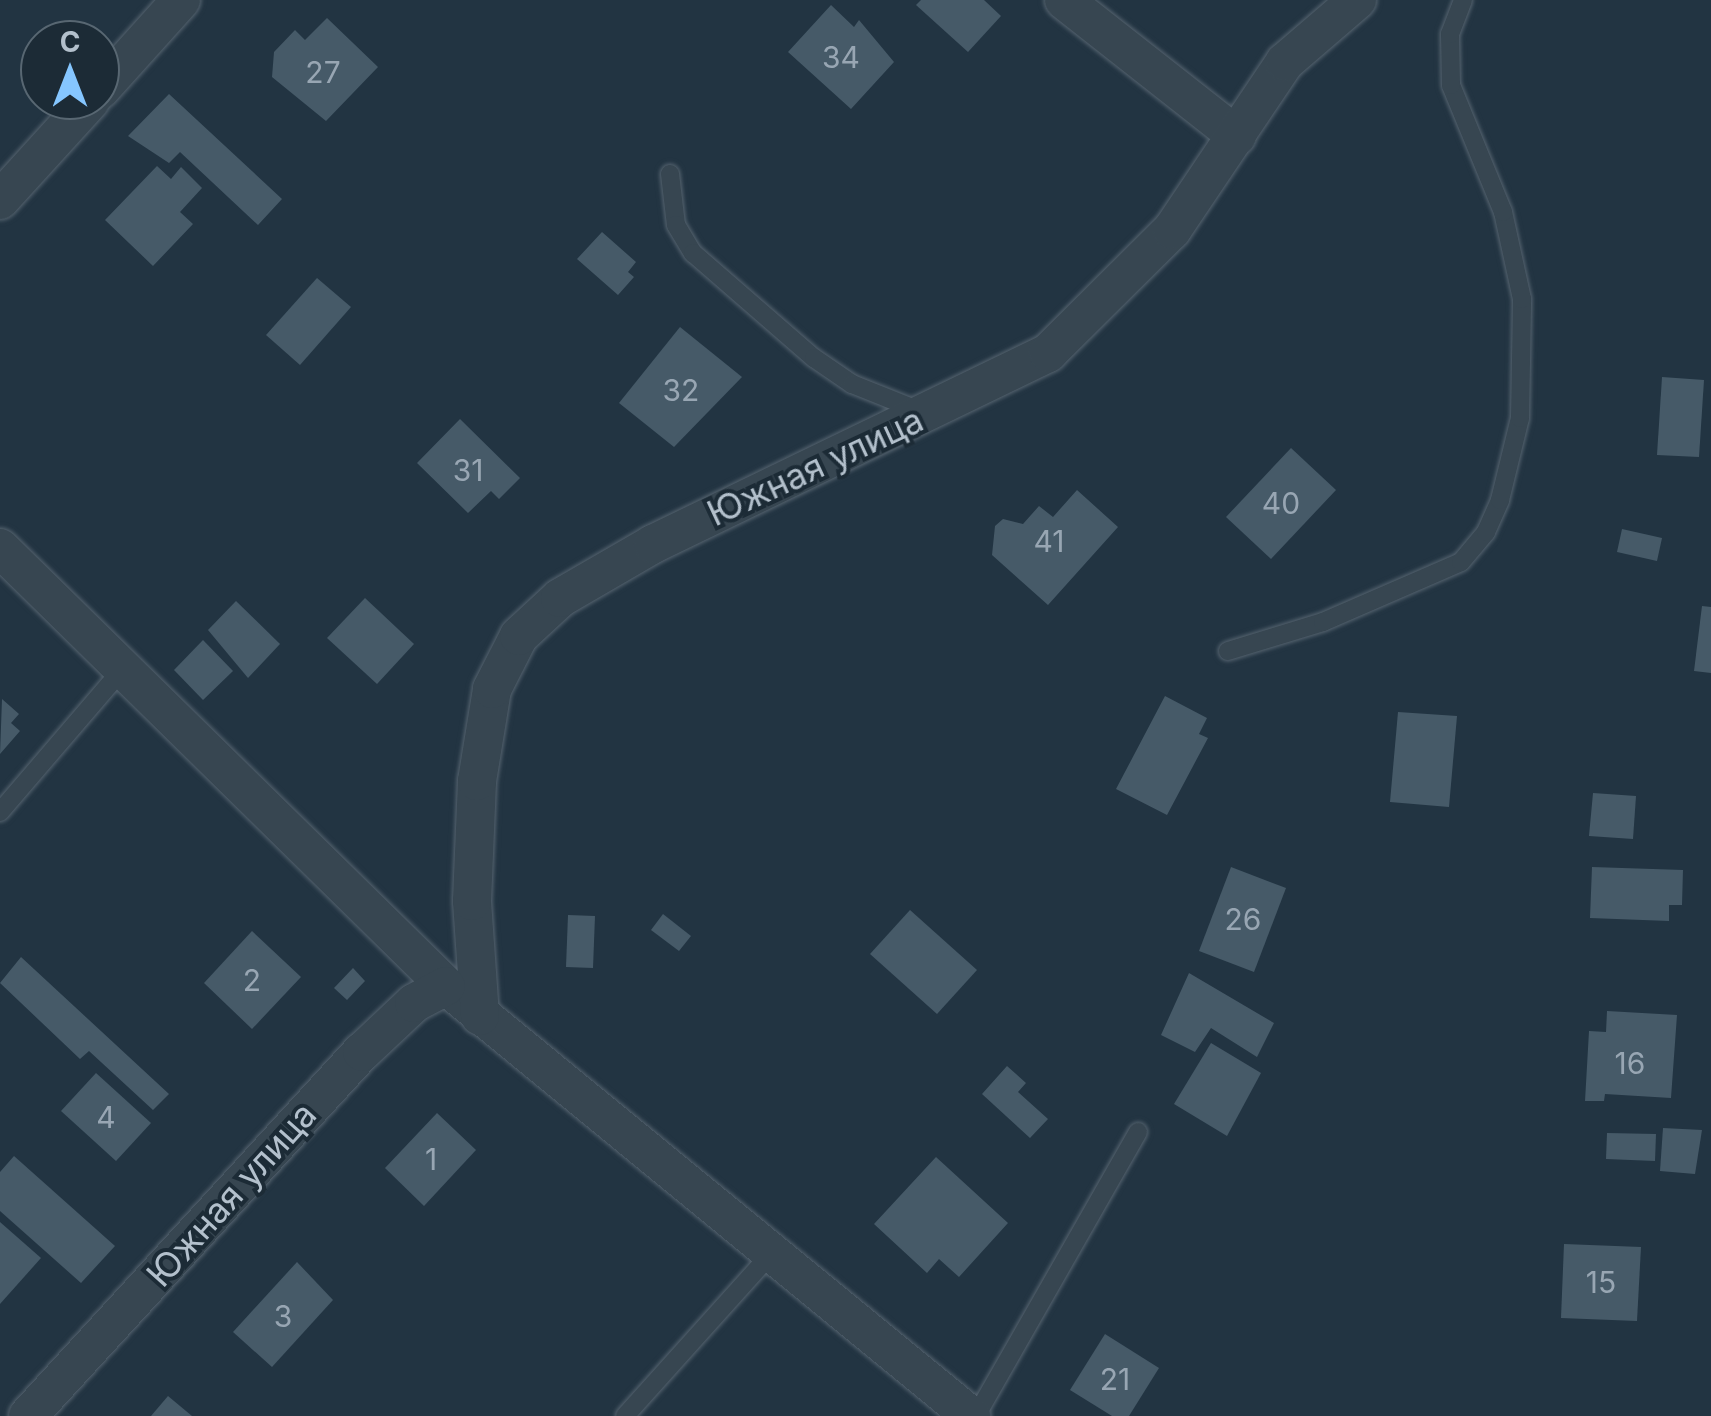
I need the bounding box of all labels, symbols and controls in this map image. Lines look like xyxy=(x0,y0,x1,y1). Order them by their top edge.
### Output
north arrow xyxy=(20,20,120,120)
text: С xyxy=(60,25,80,59)
house number: 34 xyxy=(822,39,860,75)
house number: 27 xyxy=(305,54,341,90)
house number: 32 xyxy=(663,372,699,408)
street label: Южная улица xyxy=(701,398,929,534)
house number: 31 xyxy=(453,452,483,488)
house number: 40 xyxy=(1262,485,1300,521)
house number: 41 xyxy=(1034,523,1064,559)
house number: 26 xyxy=(1225,901,1261,937)
house number: 2 xyxy=(243,962,261,998)
house number: 16 xyxy=(1615,1045,1645,1081)
street label: Южная улица xyxy=(137,1093,325,1295)
house number: 4 xyxy=(96,1099,116,1135)
house number: 1 xyxy=(425,1141,437,1177)
house number: 15 xyxy=(1586,1264,1616,1300)
house number: 3 xyxy=(274,1298,292,1334)
house number: 21 xyxy=(1100,1361,1130,1397)

